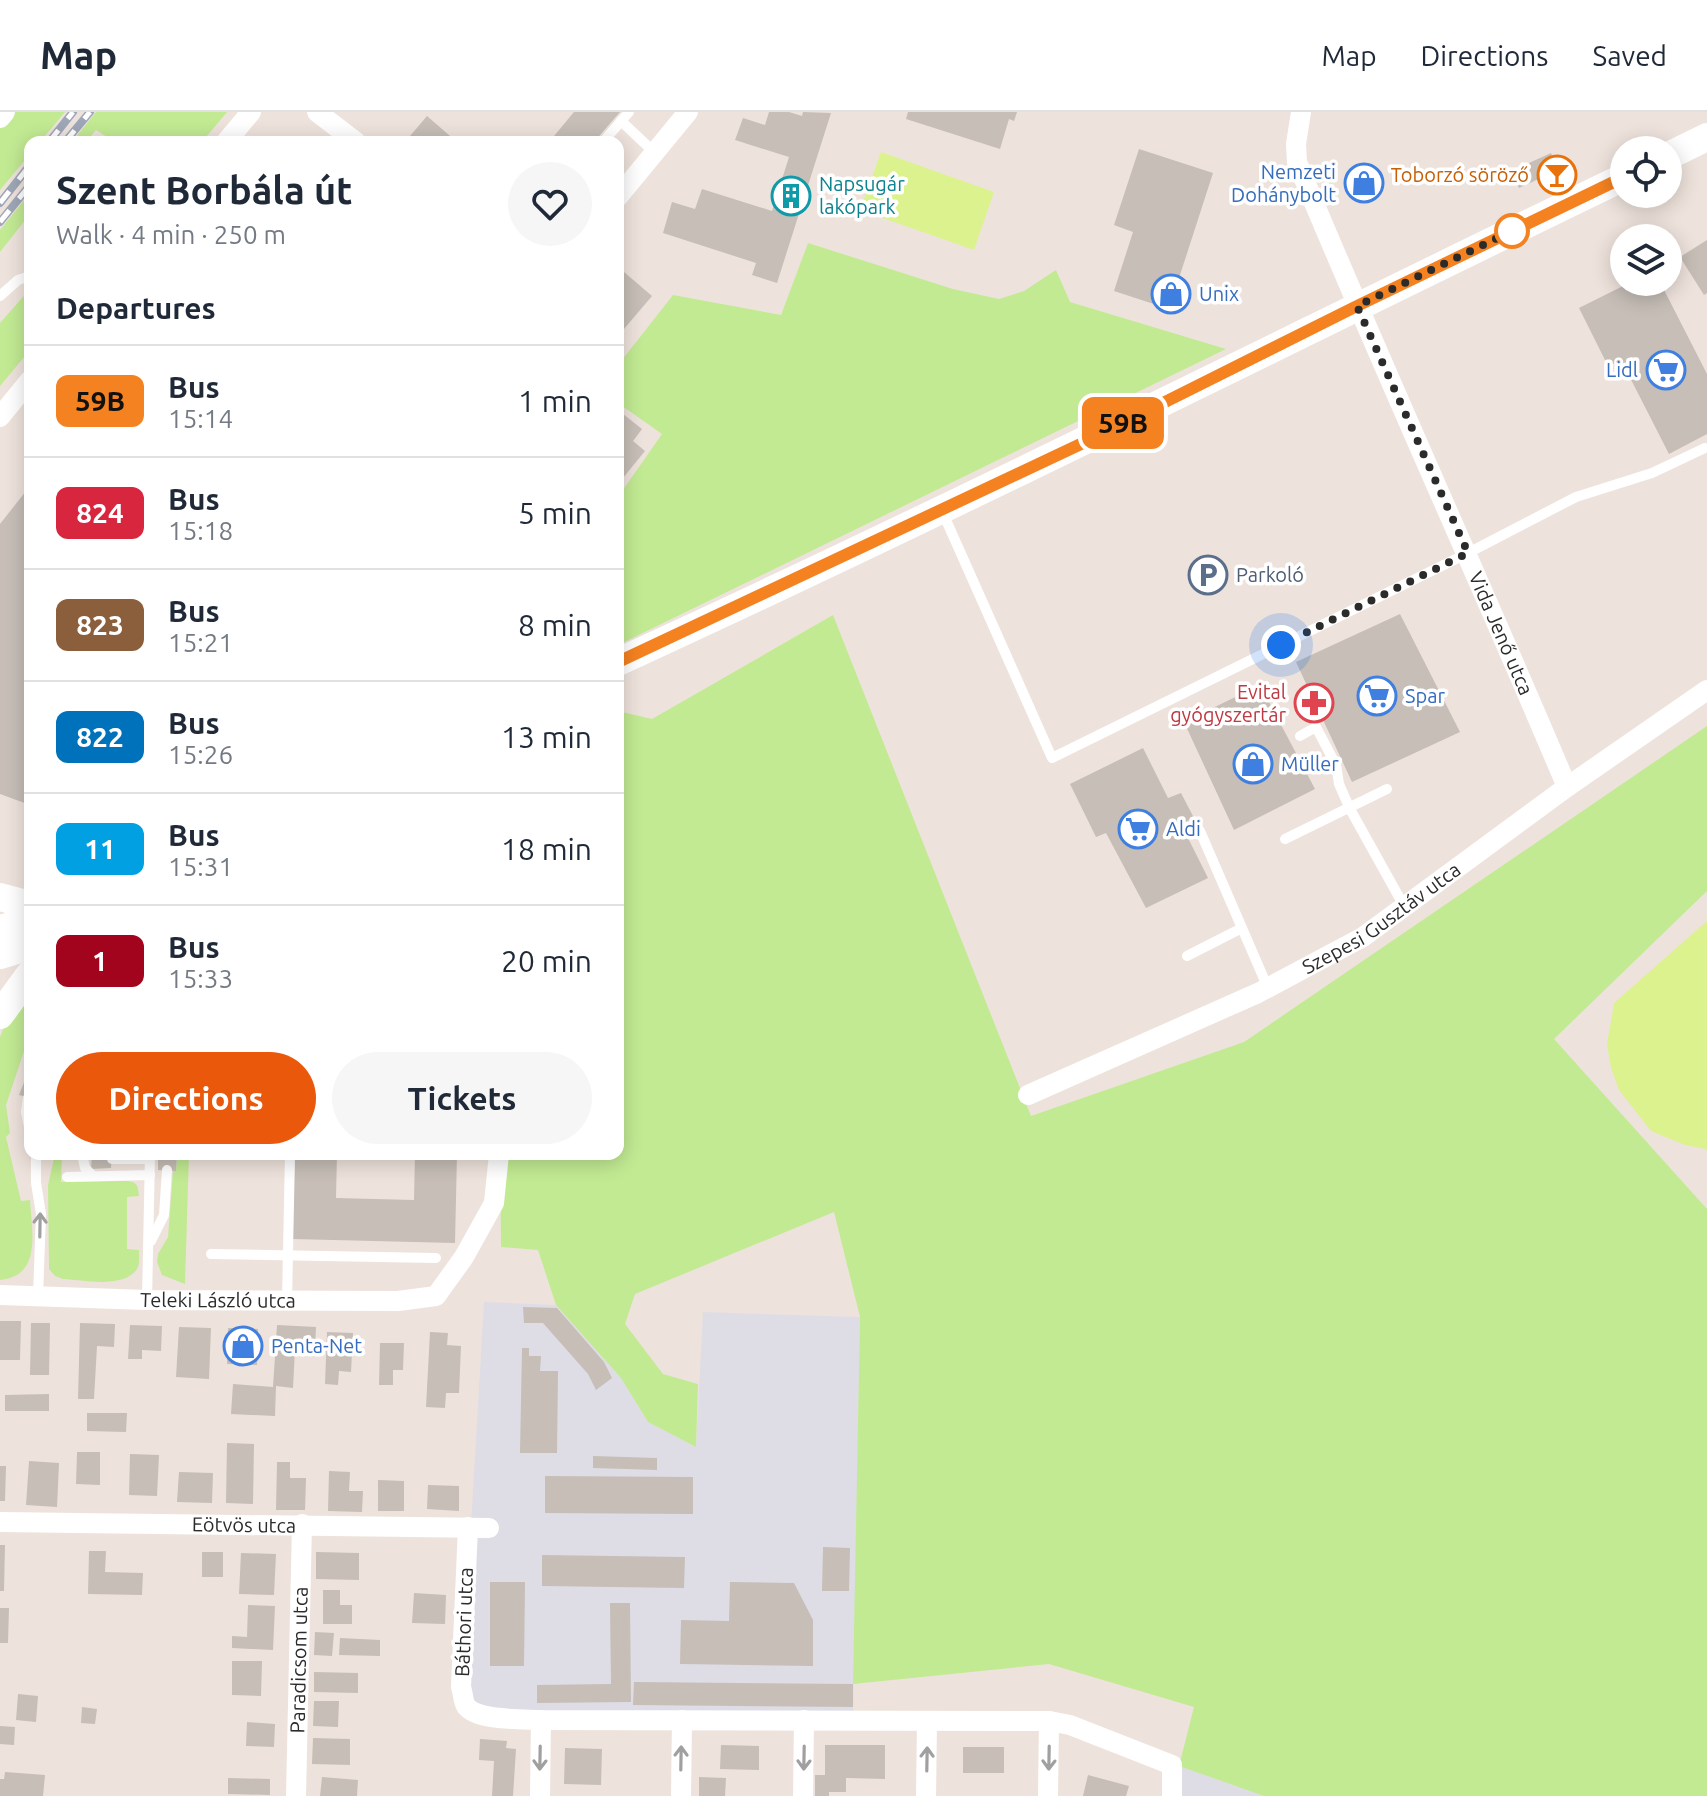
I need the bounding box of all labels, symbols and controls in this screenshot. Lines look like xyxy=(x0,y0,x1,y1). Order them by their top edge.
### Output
text: Map xyxy=(40,34,117,76)
text: Map xyxy=(1321,40,1377,71)
text: Directions xyxy=(1421,40,1548,71)
text: Saved xyxy=(1592,40,1667,71)
map controls xyxy=(1610,136,1682,296)
button: locate xyxy=(1610,136,1682,208)
bar icon: Toborzó söröző xyxy=(1536,154,1578,196)
place label: Nemzeti Dohánybolt xyxy=(1231,160,1336,206)
button: heart xyxy=(508,162,592,246)
shop icon: Nemzeti Dohánybolt xyxy=(1343,162,1385,204)
place label: Toborzó söröző xyxy=(1391,163,1529,186)
text: Szent Borbála út xyxy=(56,169,353,211)
place label: Napsugár lakópark xyxy=(819,172,905,218)
building icon: Napsugár lakópark xyxy=(770,175,812,217)
unlabelled marker xyxy=(1495,214,1529,248)
text: Walk · 4 min · 250 m xyxy=(56,220,286,249)
button: layers xyxy=(1610,224,1682,296)
shop icon: Unix xyxy=(1150,273,1192,315)
place label: Unix xyxy=(1199,282,1239,305)
text: Departures xyxy=(56,291,216,325)
supermarket icon: Lidl xyxy=(1645,349,1687,391)
place label: Lidl xyxy=(1606,358,1638,381)
text: Bus xyxy=(168,370,220,404)
text: 1 min xyxy=(518,384,592,418)
text: 59B xyxy=(75,385,125,416)
line badge: 59B xyxy=(1077,397,1169,449)
text: 15:14 xyxy=(168,404,233,433)
text: 59B xyxy=(1098,407,1148,438)
text: Bus xyxy=(168,482,220,516)
text: 5 min xyxy=(518,496,592,530)
text: 824 xyxy=(76,497,124,528)
text: 15:18 xyxy=(168,516,233,545)
parking icon: Parkoló xyxy=(1187,554,1229,596)
place label: Parkoló xyxy=(1236,563,1304,586)
street label: Vida Jenő utca xyxy=(1465,568,1538,698)
text: Bus xyxy=(168,594,220,628)
text: 8 min xyxy=(518,608,592,642)
text: 823 xyxy=(76,609,124,640)
your location xyxy=(1261,625,1301,665)
text: 15:21 xyxy=(168,628,233,657)
supermarket icon: Spar xyxy=(1356,675,1398,717)
place label: Evital gyógyszertár xyxy=(1170,680,1286,726)
pharmacy icon: Evital gyógyszertár xyxy=(1293,682,1335,724)
place label: Spar xyxy=(1405,684,1445,707)
text: Bus xyxy=(168,706,220,740)
text: 13 min xyxy=(501,720,592,754)
text: 822 xyxy=(76,721,124,752)
text: 15:26 xyxy=(168,740,233,769)
shop icon: Müller xyxy=(1232,743,1274,785)
place label: Müller xyxy=(1281,752,1339,775)
supermarket icon: Aldi xyxy=(1117,808,1159,850)
place label: Aldi xyxy=(1166,817,1201,840)
text: Bus xyxy=(168,818,220,852)
text: 18 min xyxy=(501,832,592,866)
text: 11 xyxy=(84,833,116,864)
text: 15:31 xyxy=(168,852,233,881)
street label: Szepesi Gusztáv utca xyxy=(1298,857,1465,978)
text: Bus xyxy=(168,930,220,964)
text: 20 min xyxy=(501,944,592,978)
text: 1 xyxy=(92,945,108,976)
text: 15:33 xyxy=(168,964,233,993)
button: Directions xyxy=(56,1052,316,1144)
button: Tickets xyxy=(332,1052,592,1144)
one-way arrow xyxy=(33,1212,48,1239)
street label: Teleki László utca xyxy=(140,1288,296,1312)
shop icon: Penta-Net xyxy=(222,1325,264,1367)
place label: Penta-Net xyxy=(271,1334,362,1357)
street label: Eötvös utca xyxy=(192,1512,296,1537)
street label: Báthori utca xyxy=(450,1567,477,1677)
street label: Paradicsom utca xyxy=(285,1586,312,1734)
one-way arrow xyxy=(532,1744,548,1771)
one-way arrow xyxy=(796,1744,811,1771)
one-way arrow xyxy=(1041,1744,1056,1771)
one-way arrow xyxy=(674,1745,689,1772)
one-way arrow xyxy=(919,1746,934,1773)

